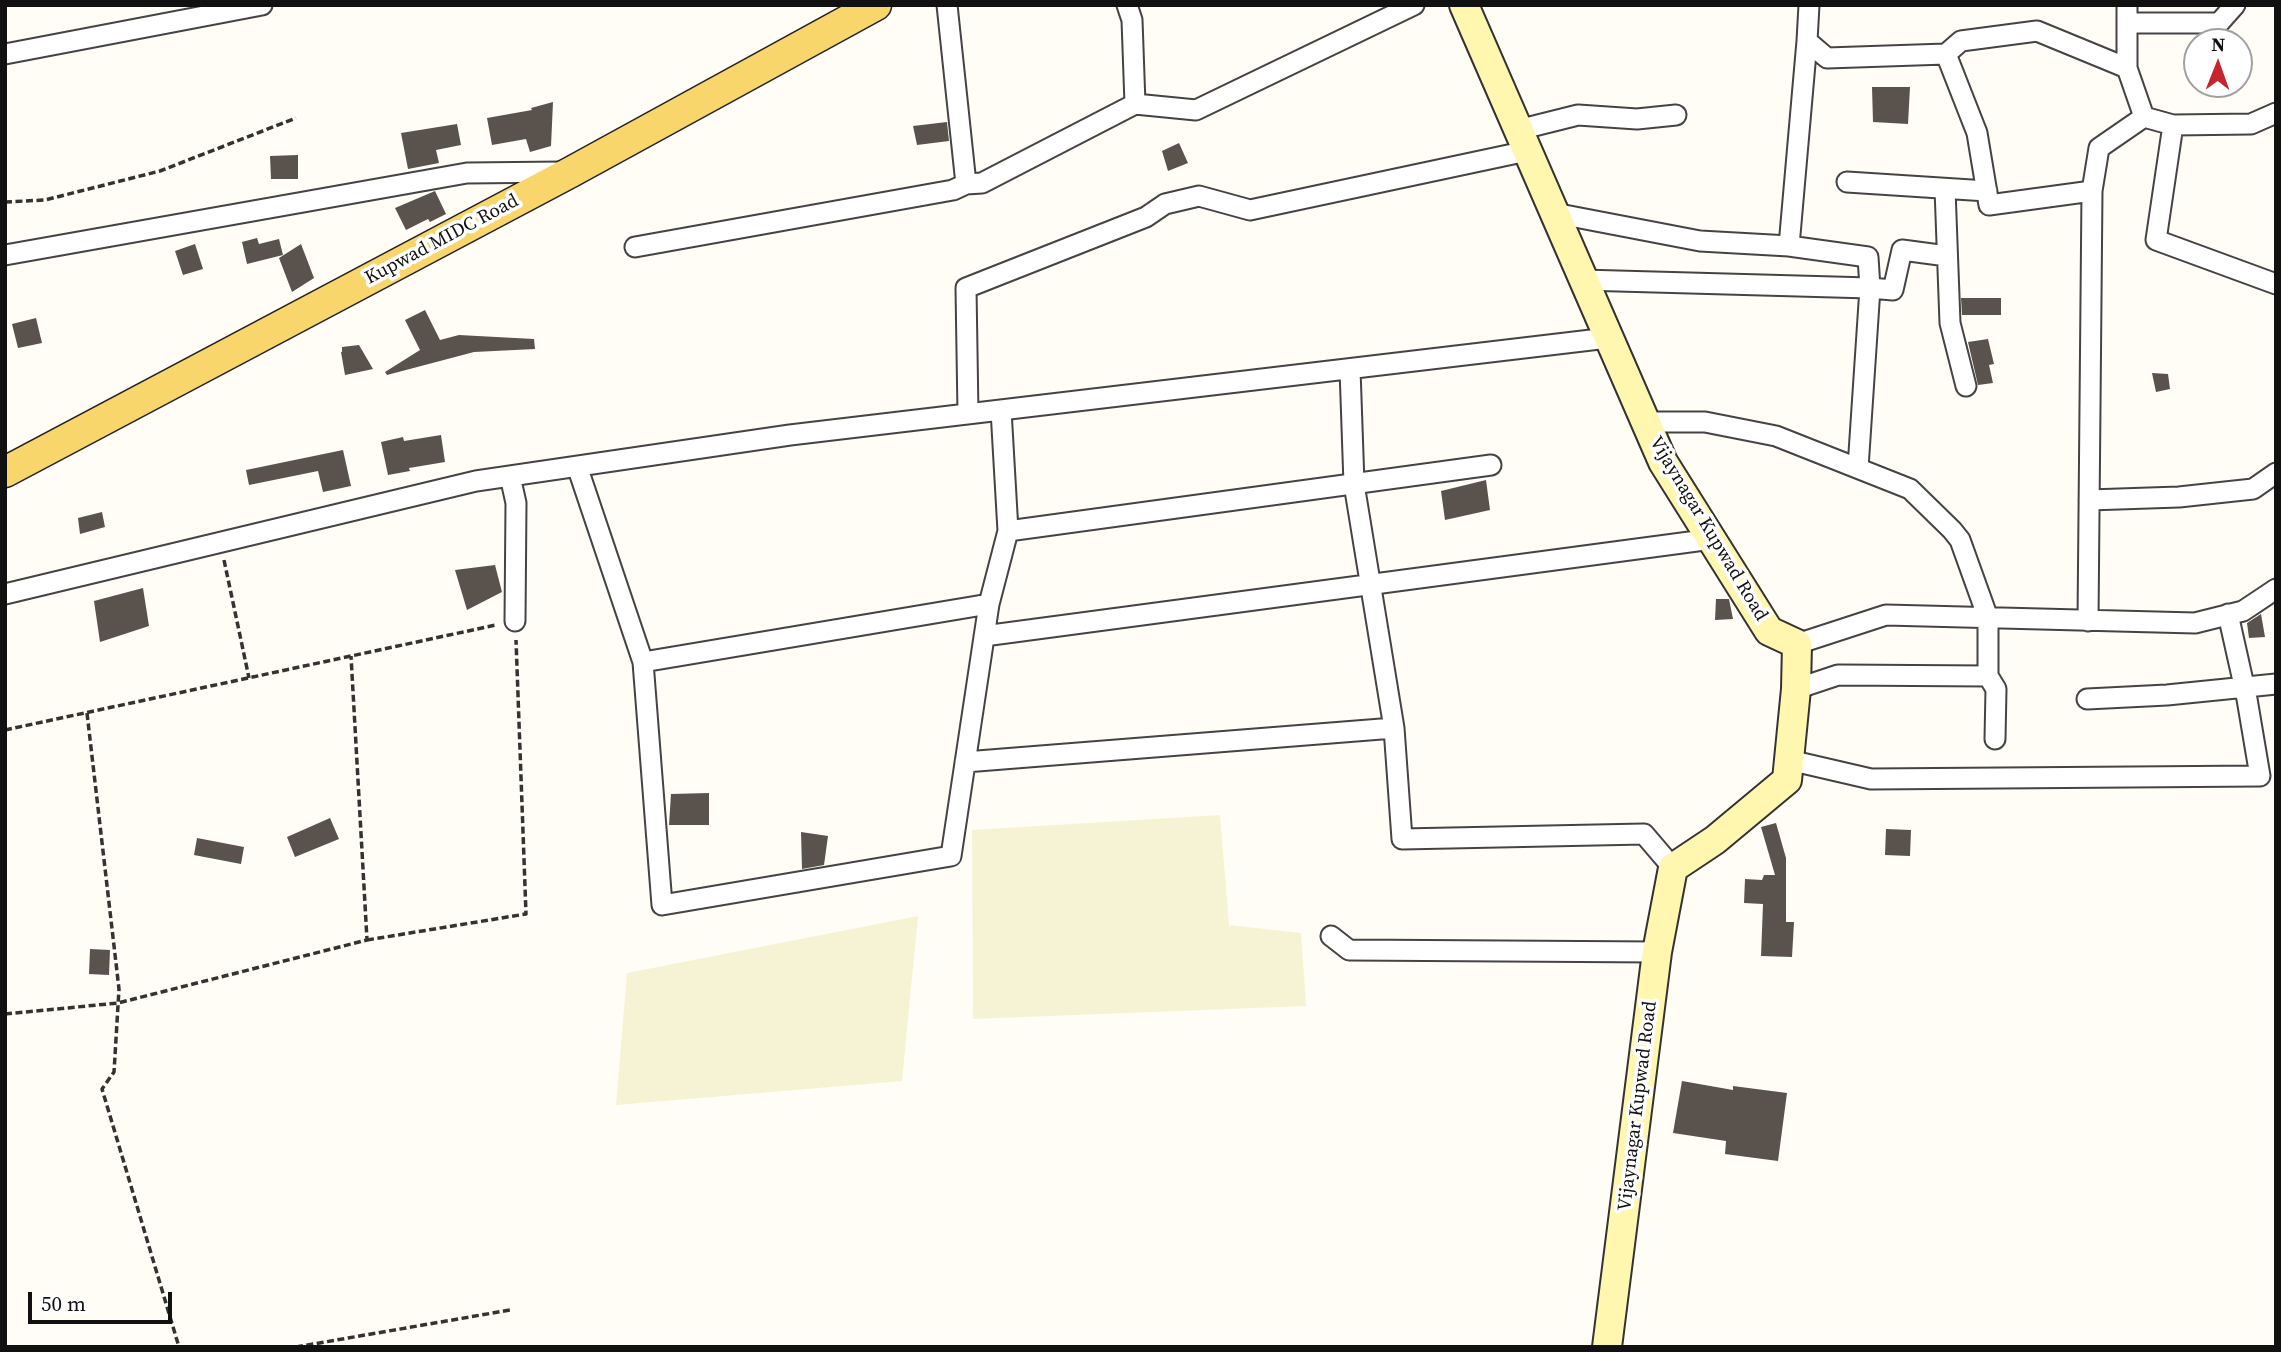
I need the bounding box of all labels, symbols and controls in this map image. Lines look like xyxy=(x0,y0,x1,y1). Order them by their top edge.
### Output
north arrow xyxy=(2183,28,2253,98)
text: N xyxy=(2211,31,2225,57)
street label: Kupwad MIDC Road xyxy=(361,190,523,290)
street label: Vijaynagar Kupwad Road xyxy=(1644,433,1772,625)
street label: Vijaynagar Kupwad Road xyxy=(1614,1000,1662,1212)
scale bar xyxy=(32,1278,175,1322)
text: 50 m xyxy=(41,1289,86,1318)

